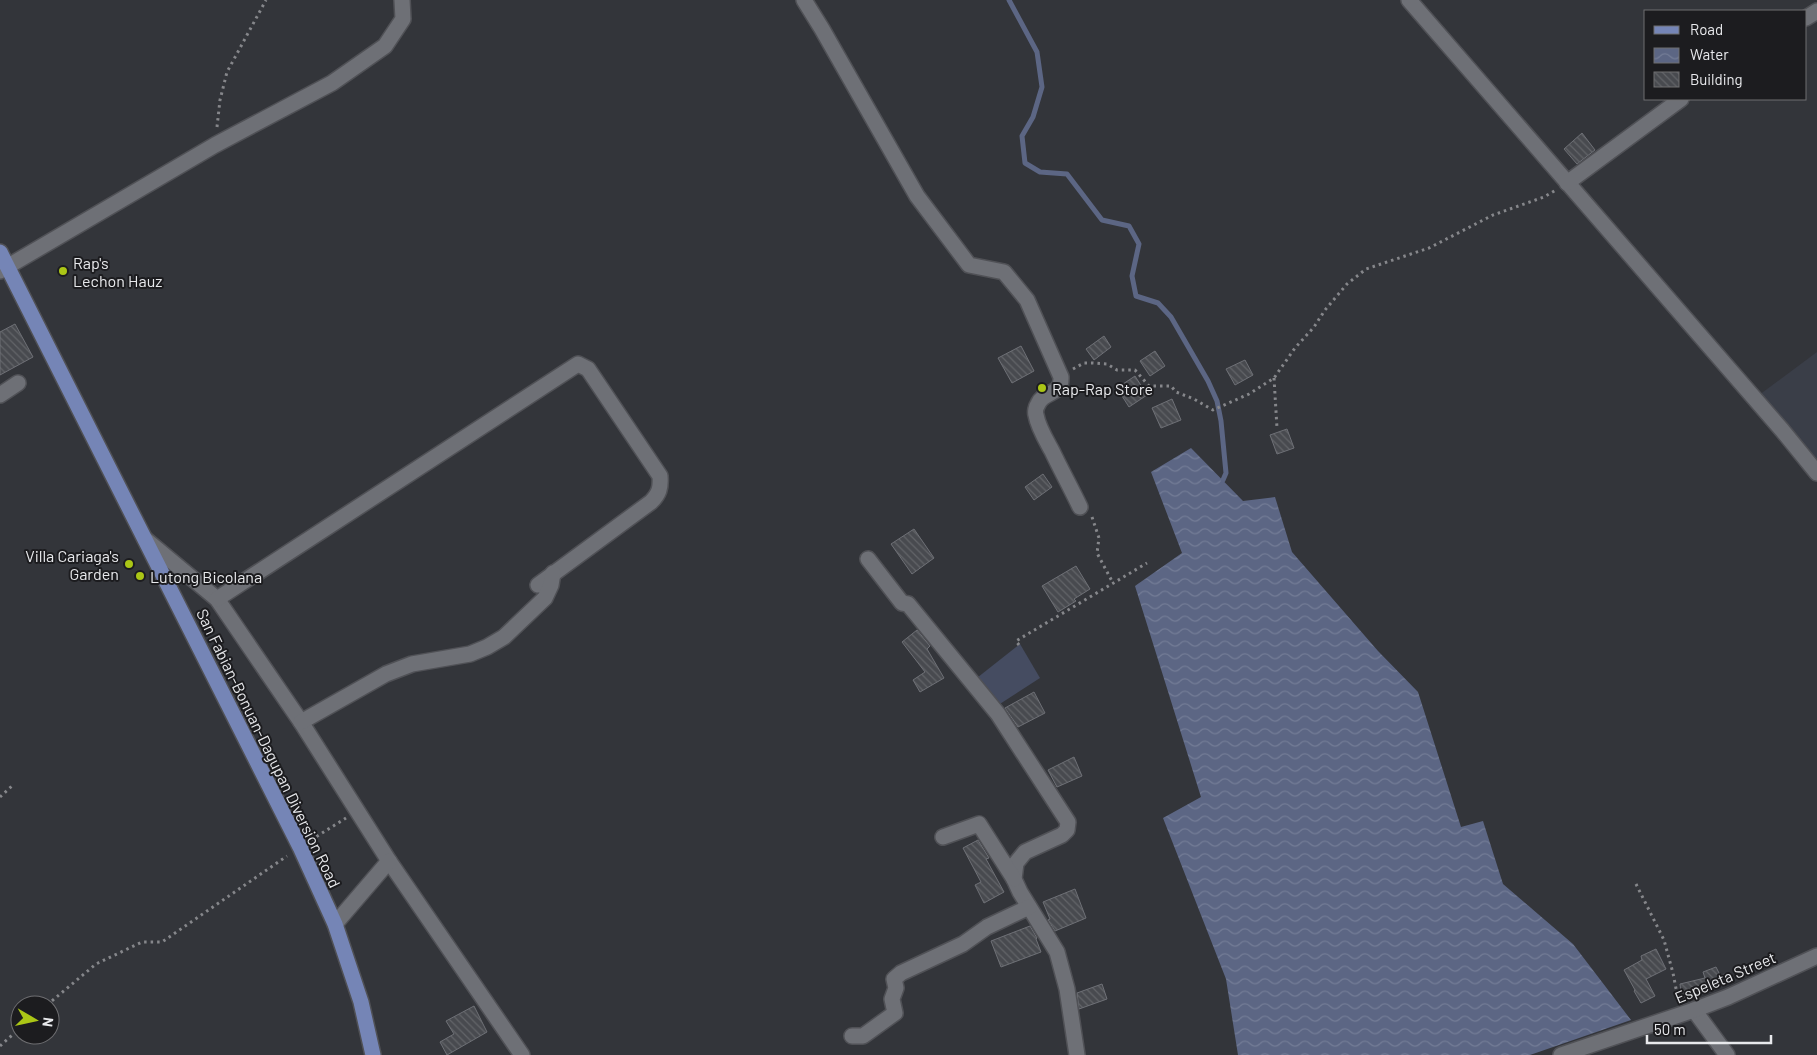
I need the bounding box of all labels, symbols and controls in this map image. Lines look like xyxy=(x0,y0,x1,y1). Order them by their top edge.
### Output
legend xyxy=(1644,10,1807,100)
text: Road xyxy=(1690,20,1723,38)
text: Water xyxy=(1690,45,1729,63)
text: Building xyxy=(1690,70,1743,88)
place label: Rap's Lechon Hauz xyxy=(73,253,162,290)
marker: Rap's Lechon Hauz xyxy=(57,265,69,277)
place label: Rap-Rap Store xyxy=(1052,379,1153,398)
marker: Rap-Rap Store xyxy=(1036,382,1048,394)
place label: Villa Cariaga's Garden xyxy=(25,546,119,583)
marker: Villa Cariaga's Garden xyxy=(123,558,135,570)
place label: Lutong Bicolana xyxy=(150,567,262,586)
marker: Lutong Bicolana xyxy=(134,570,146,582)
street label: San Fabian-Bonuan-Dagupan Diversion Road xyxy=(193,605,345,891)
street label: Espeleta Street xyxy=(1672,947,1778,1007)
north arrow xyxy=(10,995,60,1045)
scale bar xyxy=(1647,1012,1771,1044)
text: N xyxy=(39,1016,57,1028)
text: 50 m xyxy=(1654,1020,1686,1038)

